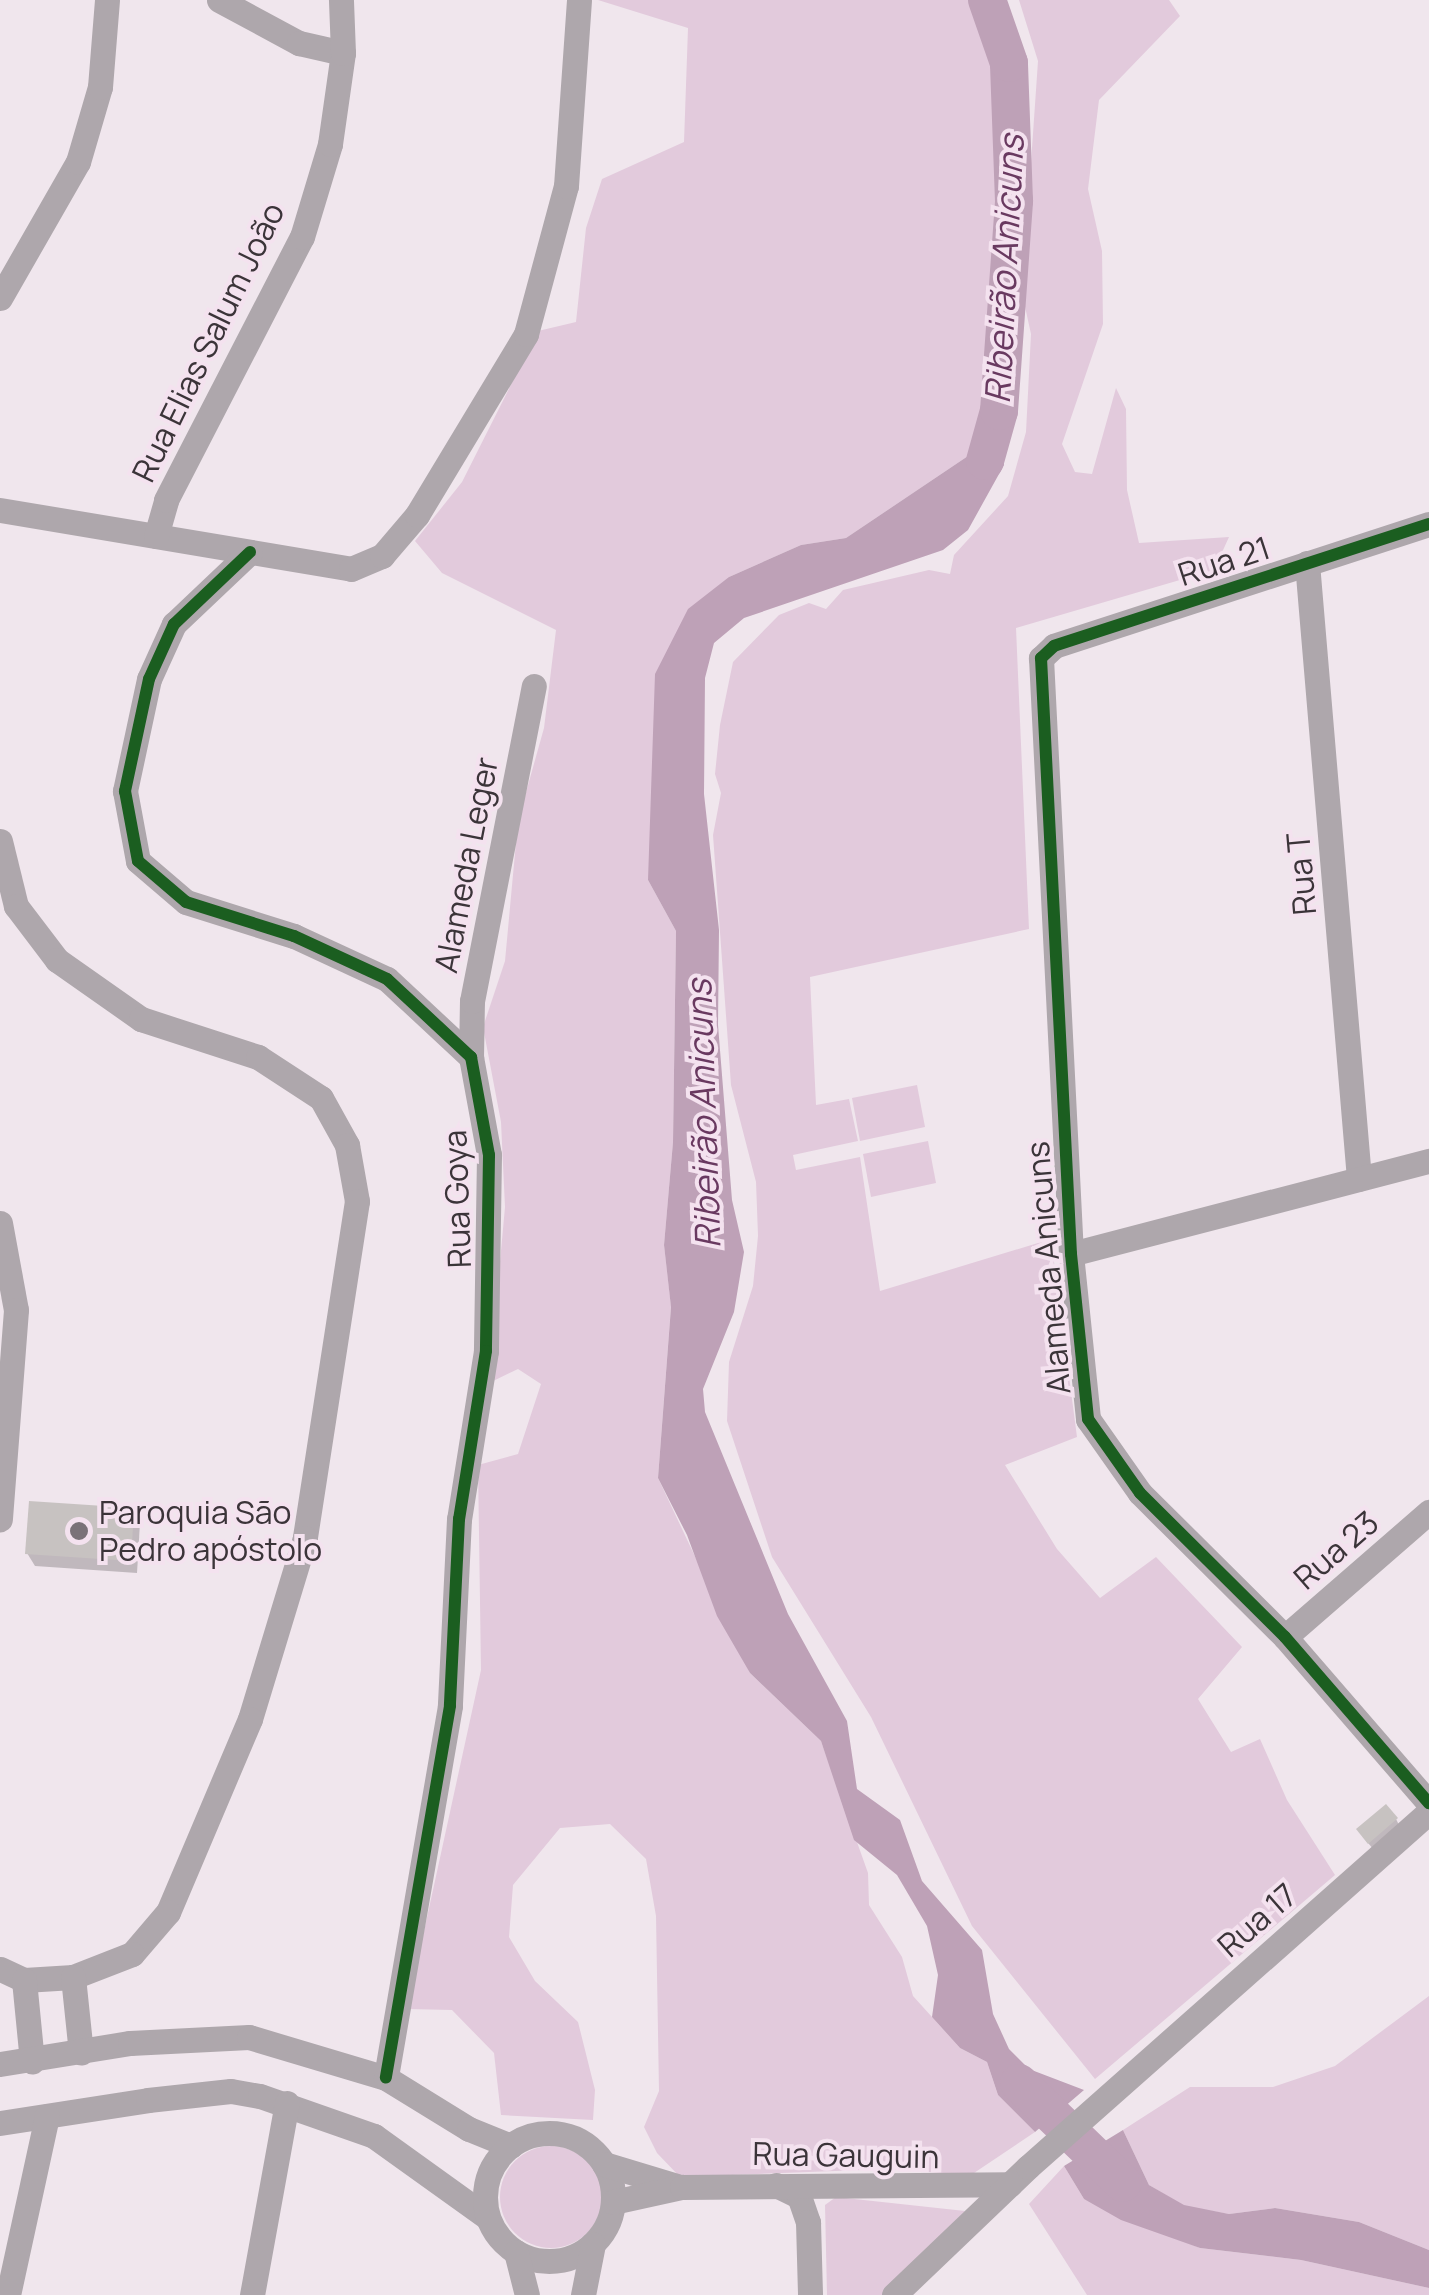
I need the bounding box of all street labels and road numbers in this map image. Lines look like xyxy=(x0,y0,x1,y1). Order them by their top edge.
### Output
street label: Rua Elias Salum João xyxy=(124,196,292,488)
street label: Rua 21 xyxy=(1173,528,1275,594)
street label: Alameda Leger xyxy=(426,754,506,976)
street label: Rua T xyxy=(1278,831,1324,917)
street label: Rua Goya xyxy=(435,1129,479,1269)
street label: Alameda Anicuns xyxy=(1018,1140,1078,1396)
street label: Rua 23 xyxy=(1286,1503,1386,1597)
street label: Rua 17 xyxy=(1210,1875,1304,1965)
street label: Rua Gauguin xyxy=(752,2134,940,2176)

